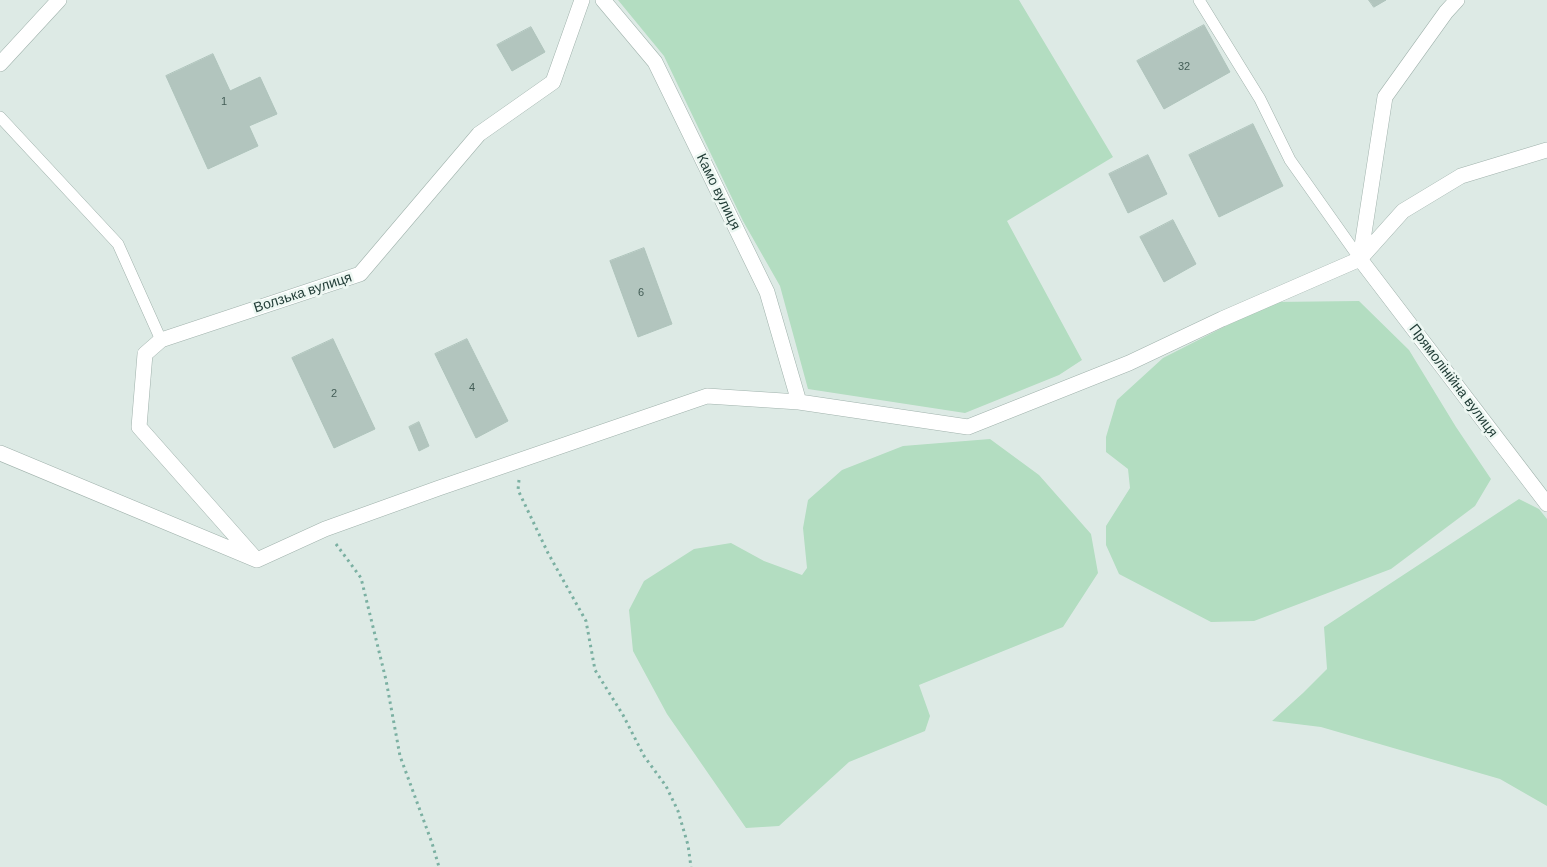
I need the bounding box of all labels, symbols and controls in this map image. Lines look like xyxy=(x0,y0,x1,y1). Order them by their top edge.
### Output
house number: 32 xyxy=(1178,60,1190,74)
house number: 1 xyxy=(221,95,227,109)
street label: Камо вулиця xyxy=(692,151,744,233)
street label: Волзька вулиця xyxy=(252,269,354,317)
house number: 6 xyxy=(638,286,644,300)
street label: Прямолінійна вулиця xyxy=(1405,321,1501,441)
house number: 4 xyxy=(469,381,475,395)
house number: 2 xyxy=(331,387,337,401)

